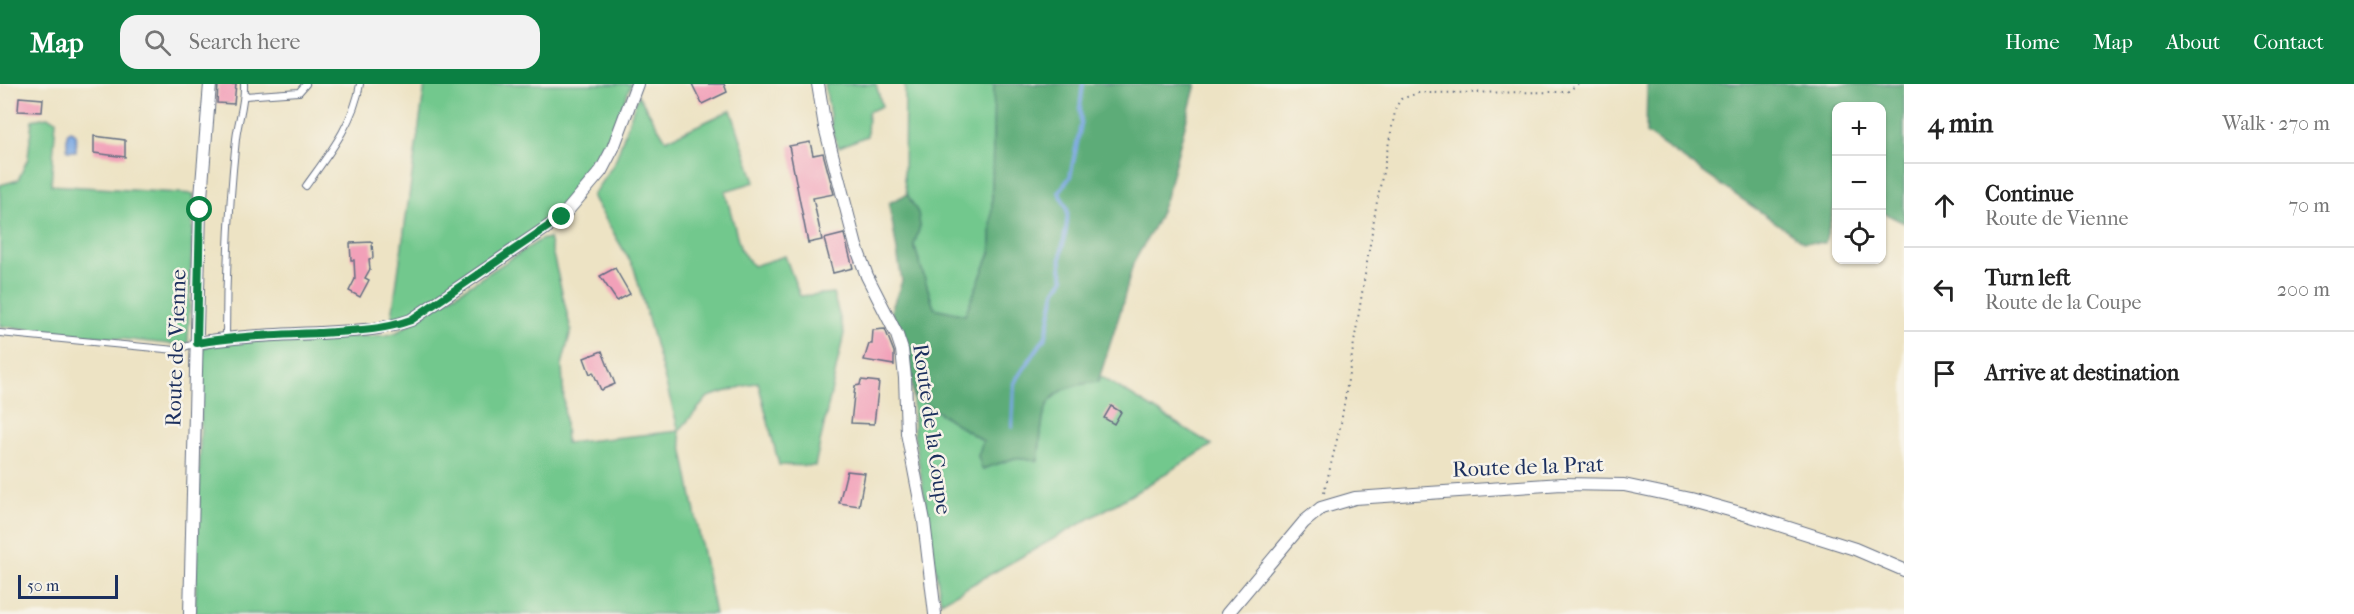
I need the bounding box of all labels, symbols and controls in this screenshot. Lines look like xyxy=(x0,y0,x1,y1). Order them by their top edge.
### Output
search box xyxy=(120,15,540,69)
text: Map xyxy=(30,26,84,59)
icon: search xyxy=(141,26,174,59)
text: Search here xyxy=(189,29,300,55)
text: Home xyxy=(2005,30,2060,54)
text: Map xyxy=(2093,30,2133,54)
text: About xyxy=(2166,30,2220,54)
text: Contact xyxy=(2253,30,2324,54)
map controls xyxy=(1832,102,1886,264)
button: + xyxy=(1832,102,1886,156)
text: 4 min xyxy=(1928,108,1993,139)
text: Walk · 270 m xyxy=(2222,112,2330,135)
button: − xyxy=(1832,156,1886,210)
text: Continue xyxy=(1985,181,2074,207)
icon: ahead xyxy=(1928,189,1961,222)
text: 70 m xyxy=(2288,194,2330,217)
route start xyxy=(186,196,212,222)
route end xyxy=(548,203,574,229)
text: Route de Vienne xyxy=(1985,207,2128,230)
button: locate xyxy=(1832,210,1886,264)
text: Turn left xyxy=(1985,265,2071,291)
street label: Route de Vienne xyxy=(160,269,192,427)
icon: left xyxy=(1928,273,1961,306)
text: 200 m xyxy=(2277,278,2330,301)
text: Route de la Coupe xyxy=(1985,291,2141,314)
street label: Route de la Coupe xyxy=(907,342,957,516)
icon: arrive xyxy=(1928,357,1961,390)
text: Arrive at destination xyxy=(1985,360,2179,386)
street label: Route de la Prat xyxy=(1452,451,1604,483)
scale bar xyxy=(18,572,118,600)
text: 50 m xyxy=(27,576,59,595)

